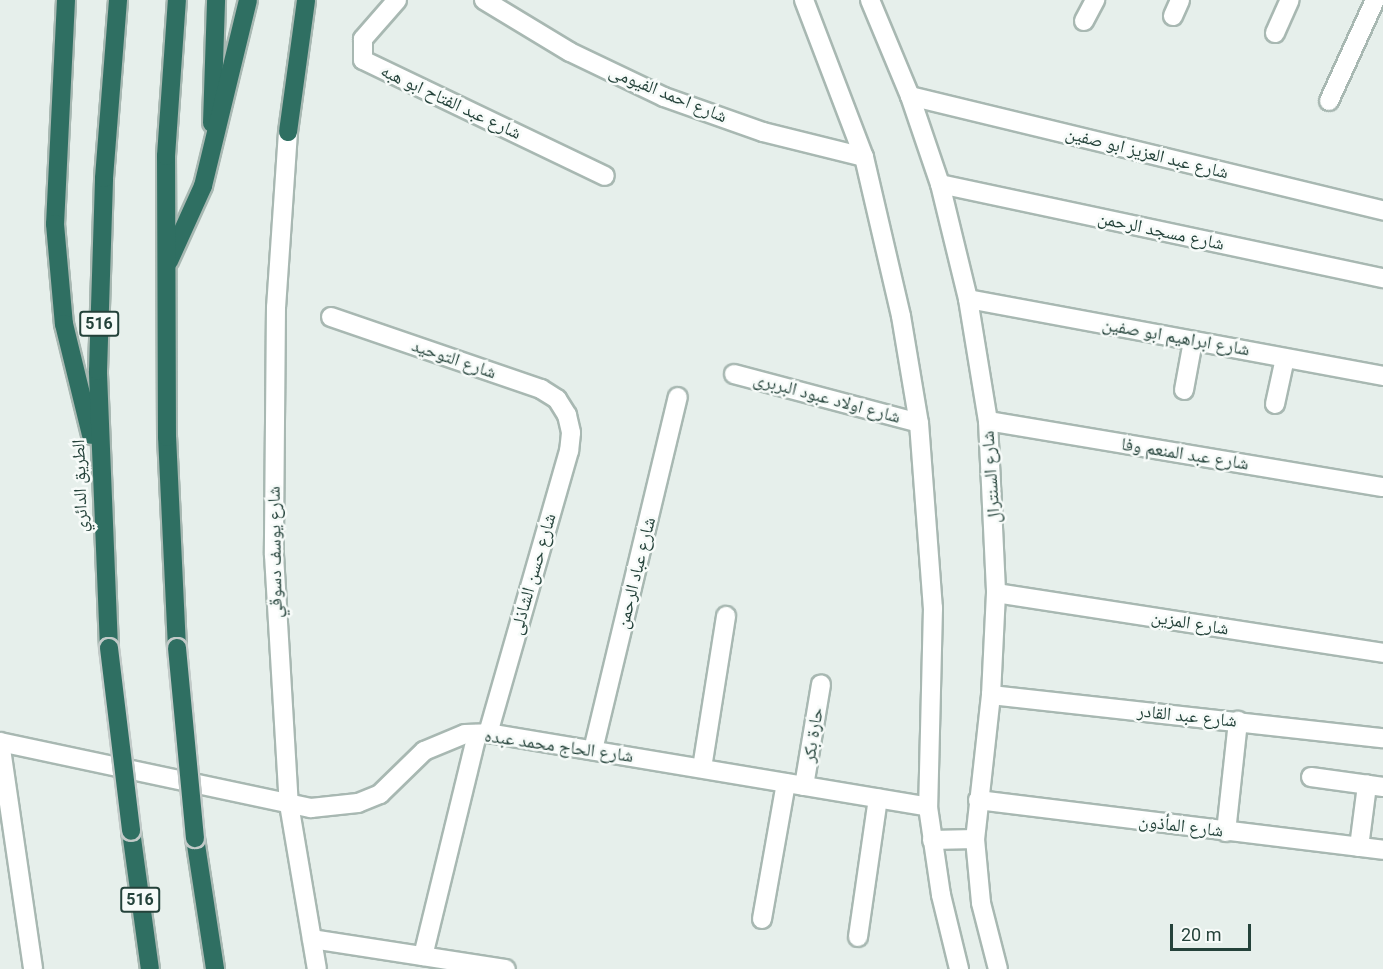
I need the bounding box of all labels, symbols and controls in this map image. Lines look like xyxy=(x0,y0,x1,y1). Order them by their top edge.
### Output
street label: شارع عبد الفتاح ابو هبه xyxy=(377,60,525,144)
street label: شارع احمد الفيومى xyxy=(606,61,730,127)
street label: شارع عبد العزيز ابو صفين xyxy=(1063,122,1231,184)
street label: شارع مسجد الرحمن xyxy=(1096,207,1226,255)
road number: 516 xyxy=(78,311,120,337)
street label: شارع ابراهيم ابو صفين xyxy=(1101,313,1251,361)
street label: شارع التوحيد xyxy=(409,334,499,384)
street label: شارع اولاد عبود البربرى xyxy=(751,368,903,428)
street label: شارع السنترال xyxy=(977,430,1005,524)
street label: شارع عبد المنعم وفا xyxy=(1120,433,1250,475)
street label: الطريق الدائري xyxy=(68,439,92,533)
street label: شارع يوسف دسوقي xyxy=(263,486,287,618)
street label: شارع حسن الشاذلى xyxy=(505,511,561,637)
street label: شارع عباد الرحمن xyxy=(612,515,660,631)
street label: شارع المزين xyxy=(1150,606,1230,640)
street label: شارع عبد القادر xyxy=(1136,700,1238,732)
street label: حارة بكر xyxy=(798,706,828,764)
street label: شارع الحاج محمد عبده xyxy=(483,725,635,767)
street label: شارع المأذون xyxy=(1137,810,1225,842)
road number: 516 xyxy=(119,887,161,913)
scale bar xyxy=(1173,912,1254,950)
text: 20 m xyxy=(1181,924,1221,945)

